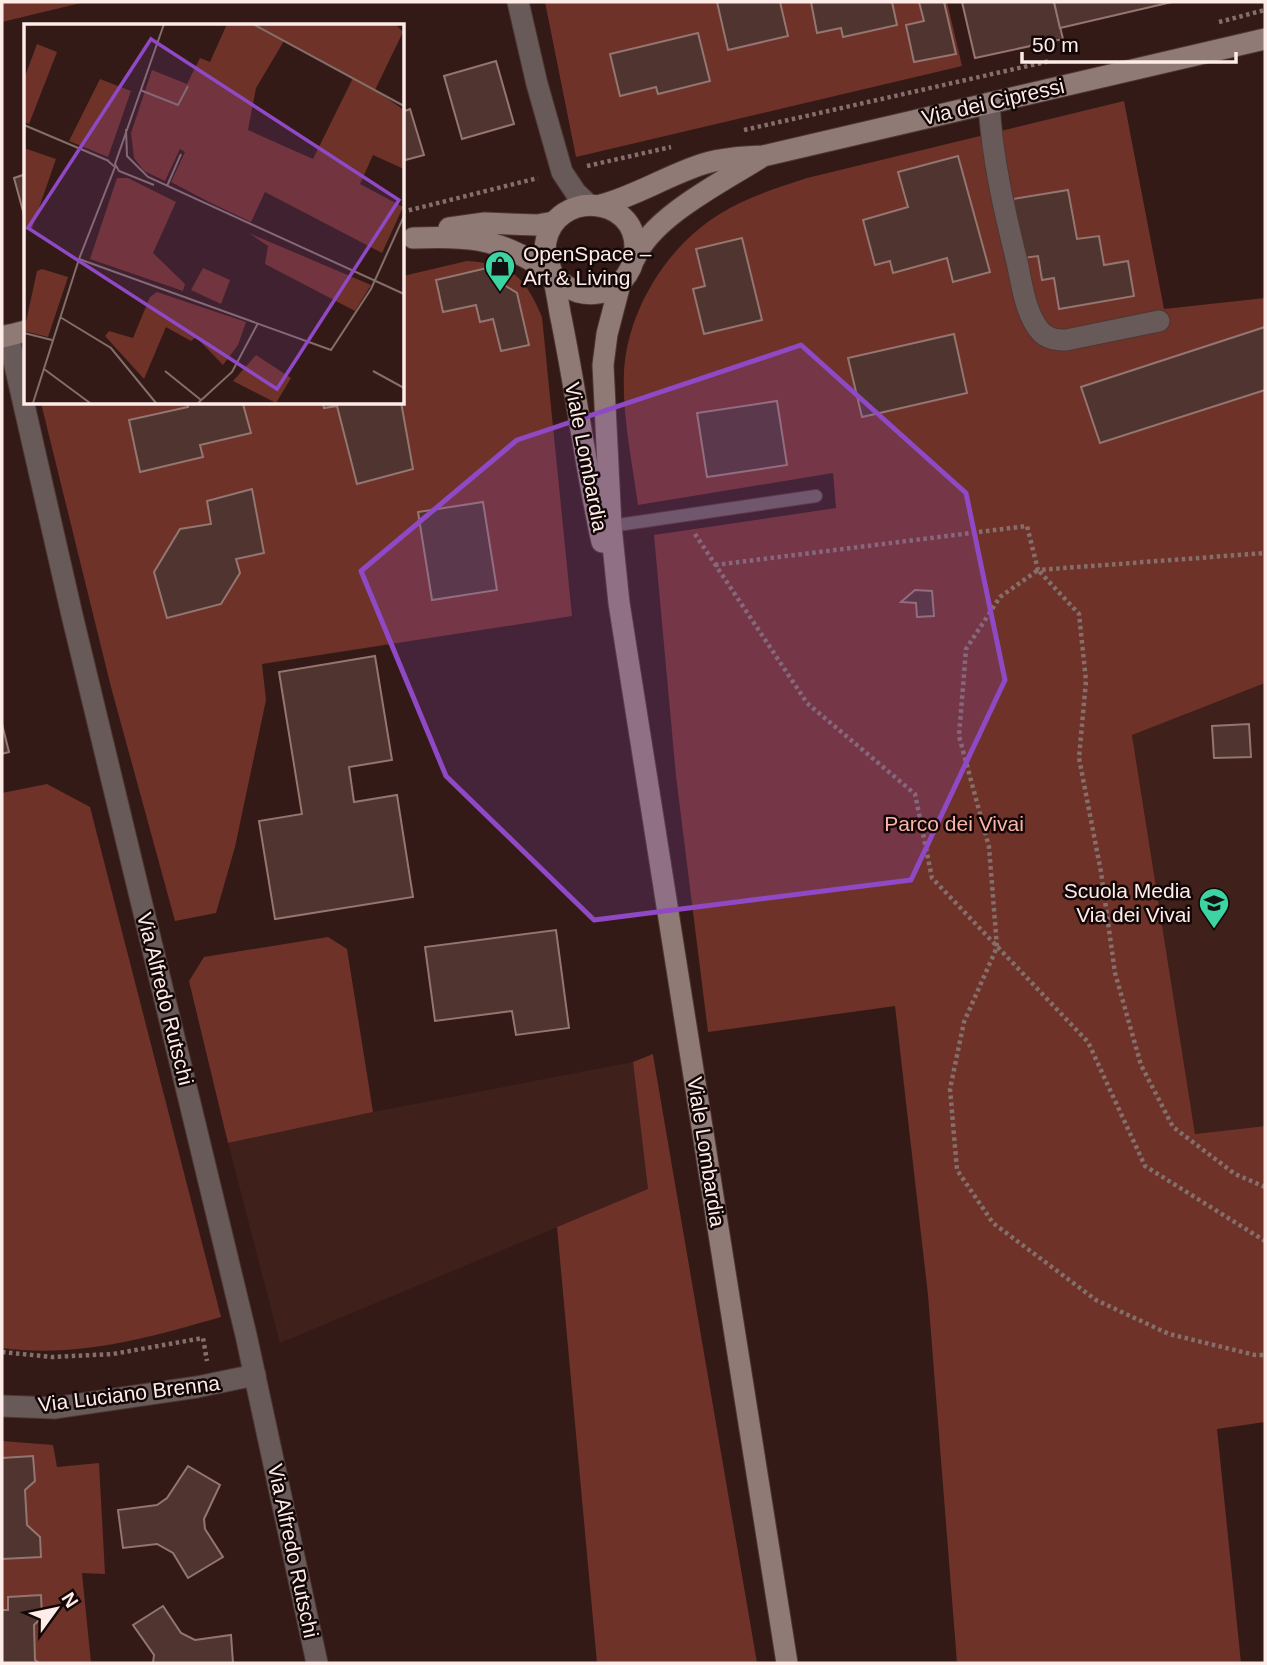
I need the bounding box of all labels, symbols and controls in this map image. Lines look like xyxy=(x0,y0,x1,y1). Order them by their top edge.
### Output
scale bar xyxy=(1022,21,1236,65)
inset map xyxy=(24,24,404,404)
text: 50 m xyxy=(1032,33,1079,56)
street label: Via dei Cipressi xyxy=(919,74,1066,129)
place label: OpenSpace – Art & Living xyxy=(523,242,652,289)
shop icon: OpenSpace – Art & Living xyxy=(483,249,517,293)
street label: Viale Lombardia xyxy=(561,380,612,534)
park label: Parco dei Vivai xyxy=(884,812,1024,835)
place label: Scuola Media Via dei Vivai xyxy=(1064,879,1191,926)
school or university icon: Scuola Media Via dei Vivai xyxy=(1197,886,1231,930)
street label: Via Alfredo Rutschi xyxy=(133,910,198,1088)
street label: Viale Lombardia xyxy=(683,1075,730,1229)
street label: Via Luciano Brenna xyxy=(37,1371,221,1416)
street label: Via Alfredo Rutschi xyxy=(264,1462,323,1640)
north arrow xyxy=(21,1574,91,1644)
text: N xyxy=(57,1589,82,1611)

